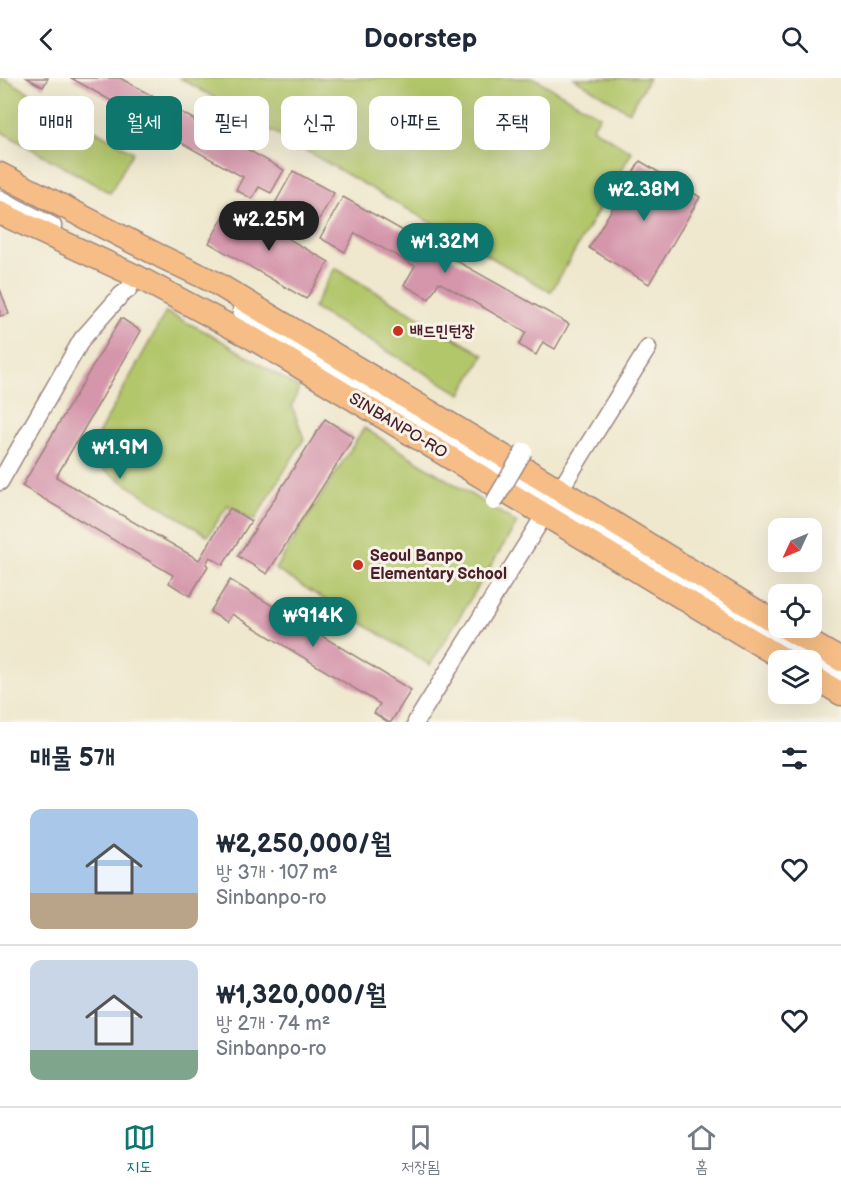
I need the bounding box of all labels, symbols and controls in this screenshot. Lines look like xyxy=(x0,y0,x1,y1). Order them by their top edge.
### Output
icon: back xyxy=(30,23,63,56)
text: Doorstep xyxy=(364,23,477,55)
icon: search xyxy=(778,23,811,56)
chip: 매매 xyxy=(18,96,94,150)
chip: 월세 xyxy=(106,96,182,150)
chip: 필터 xyxy=(194,96,269,150)
chip: 신규 xyxy=(281,96,357,150)
chip: 아파트 xyxy=(369,96,462,150)
chip: 주택 xyxy=(474,96,550,150)
pin: ₩2.38M xyxy=(595,171,693,222)
text: ₩2.38M xyxy=(608,178,680,202)
pin: ₩2.25M xyxy=(220,201,318,252)
text: ₩2.25M xyxy=(233,208,305,232)
pin: ₩1.32M xyxy=(396,223,494,274)
text: ₩1.32M xyxy=(411,230,479,254)
place label: 배드민턴장 xyxy=(410,322,475,341)
marker: 배드민턴장 xyxy=(391,324,405,338)
street label: SINBANPO-RO xyxy=(345,389,451,463)
pin: ₩1.9M xyxy=(78,429,162,480)
text: ₩1.9M xyxy=(92,436,148,460)
north arrow xyxy=(768,518,822,572)
map controls xyxy=(768,518,822,704)
place label: Seoul Banpo Elementary School xyxy=(370,547,507,584)
marker: Seoul Banpo Elementary School xyxy=(351,558,365,572)
button: locate xyxy=(768,584,822,638)
pin: ₩914K xyxy=(271,597,355,648)
text: ₩914K xyxy=(283,604,343,628)
button: layers xyxy=(768,650,822,704)
icon: filters xyxy=(778,742,811,775)
text: 매물 5개 xyxy=(30,743,115,774)
text: ₩2,250,000/월 xyxy=(216,829,391,860)
icon: home xyxy=(78,833,150,905)
icon: heart xyxy=(778,853,811,886)
text: 방 3개 · 107 m² xyxy=(216,861,338,885)
text: Sinbanpo-ro xyxy=(216,886,327,910)
text: ₩1,320,000/월 xyxy=(216,980,386,1011)
icon: home xyxy=(78,984,150,1056)
icon: heart xyxy=(778,1004,811,1037)
text: 방 2개 · 74 m² xyxy=(216,1012,331,1036)
text: Sinbanpo-ro xyxy=(216,1037,327,1061)
tab: 지도 xyxy=(123,1121,156,1177)
tab: 저장됨 xyxy=(401,1121,440,1177)
tab: 홈 xyxy=(685,1121,718,1177)

